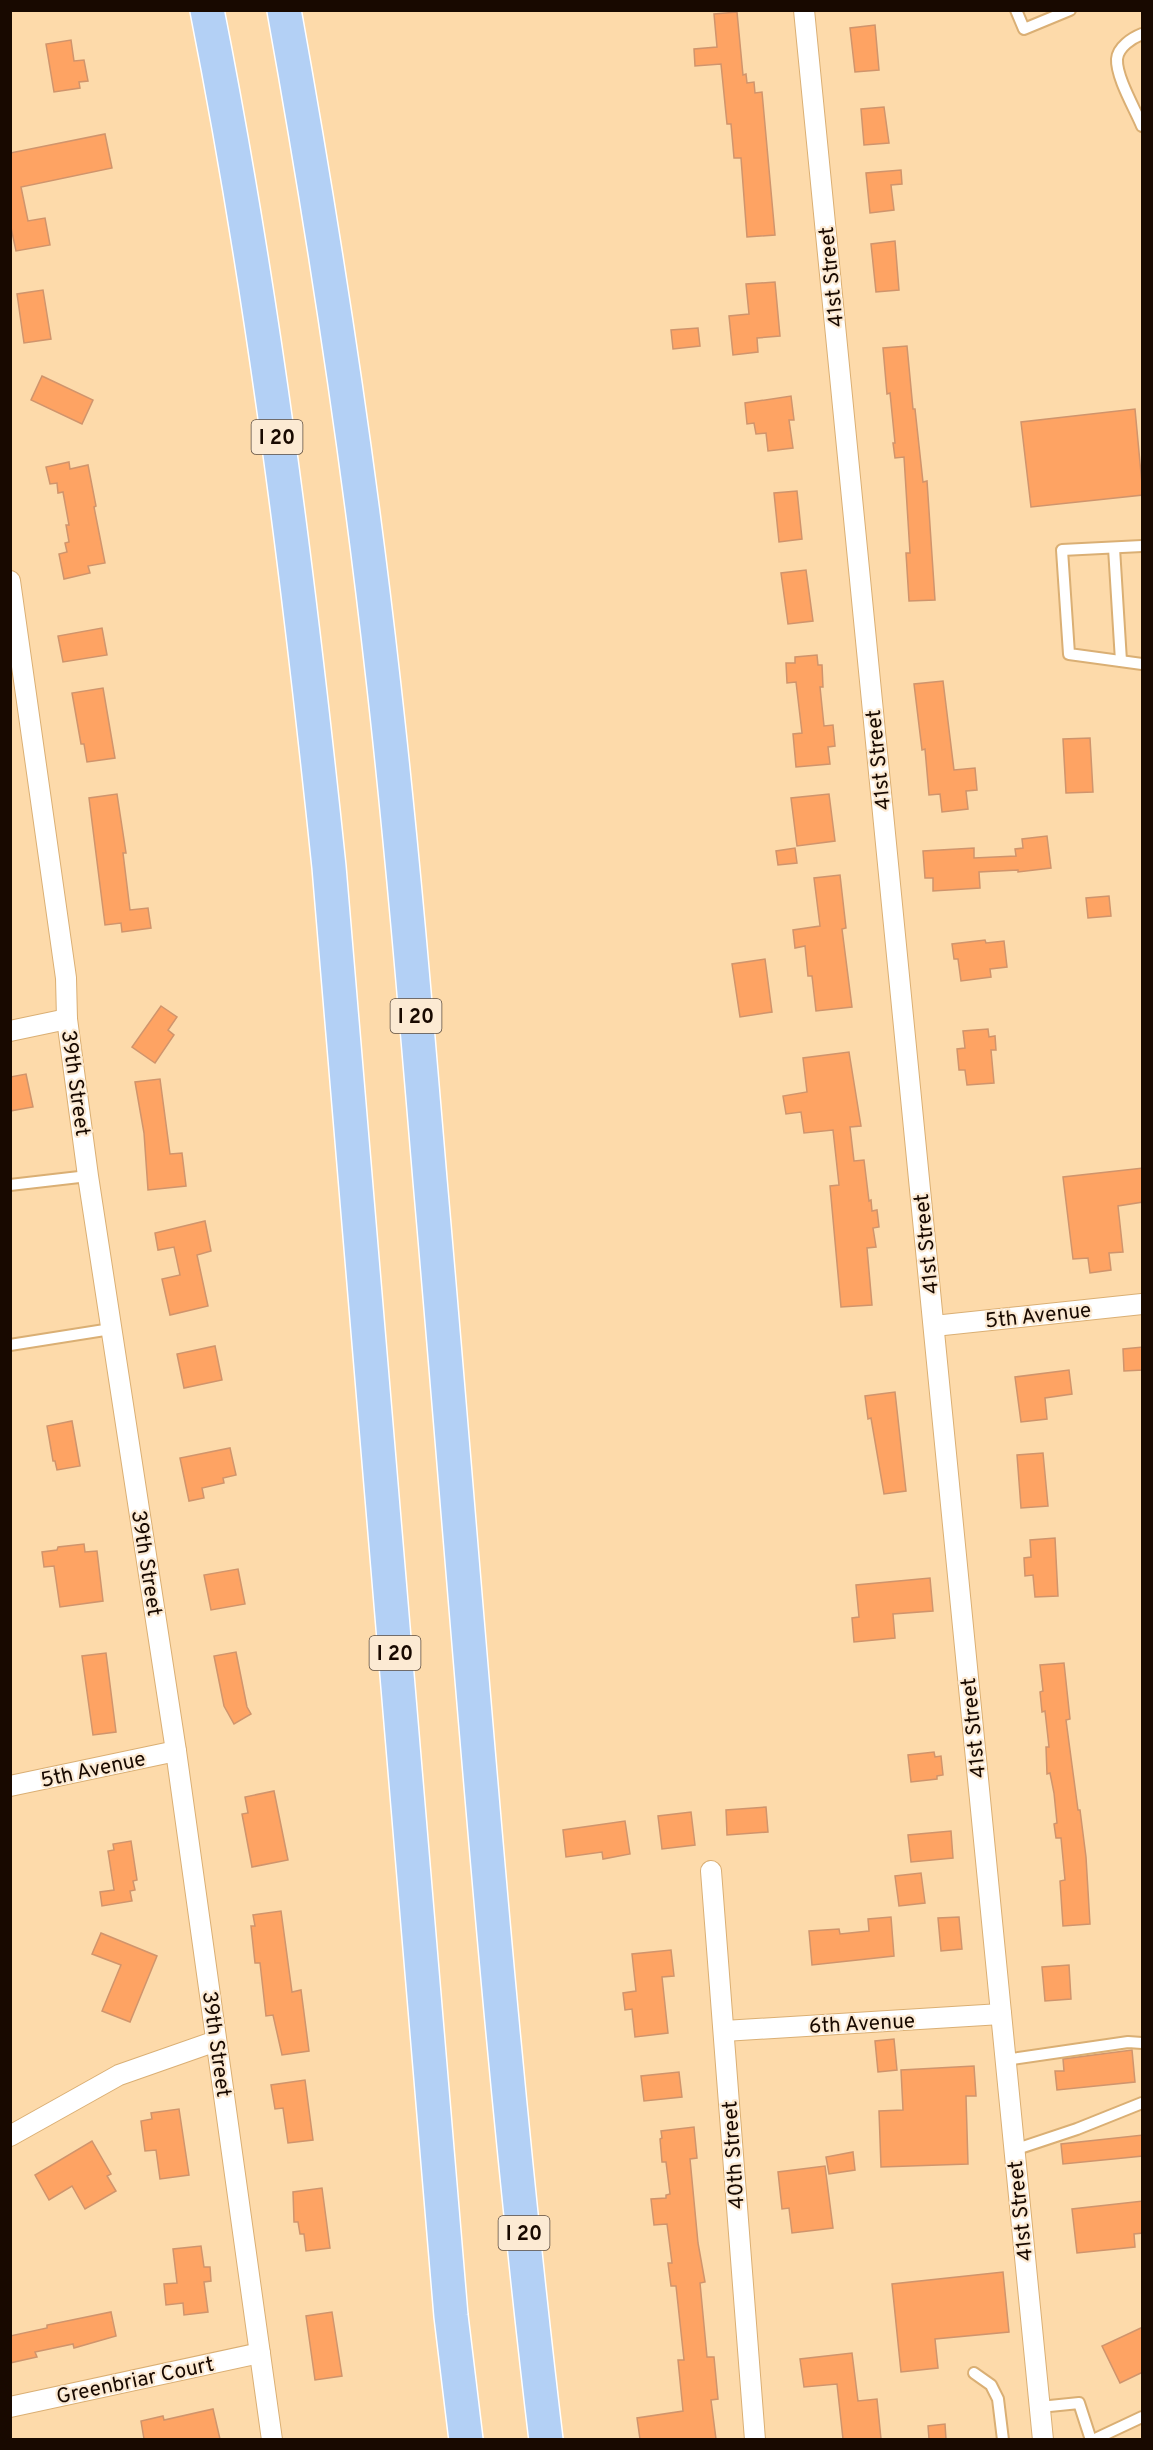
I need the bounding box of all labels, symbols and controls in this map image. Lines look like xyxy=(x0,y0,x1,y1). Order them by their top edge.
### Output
street label: 41st Street xyxy=(814,225,851,328)
road number: I 20 xyxy=(252,420,302,454)
street label: 41st Street xyxy=(861,708,898,811)
road number: I 20 xyxy=(390,999,442,1033)
street label: 39th Street xyxy=(54,1028,95,1138)
street label: 41st Street xyxy=(909,1192,946,1295)
street label: 5th Avenue xyxy=(984,1297,1093,1335)
street label: 39th Street xyxy=(124,1508,167,1618)
road number: I 20 xyxy=(370,1636,420,1670)
street label: 41st Street xyxy=(956,1676,993,1779)
street label: 5th Avenue xyxy=(38,1746,148,1795)
street label: 39th Street xyxy=(195,1989,236,2099)
street label: 6th Avenue xyxy=(808,2008,916,2041)
street label: 40th Street xyxy=(717,2100,752,2210)
street label: 41st Street xyxy=(1003,2159,1040,2262)
road number: I 20 xyxy=(498,2216,550,2250)
street label: Greenbriar Court xyxy=(54,2352,217,2411)

